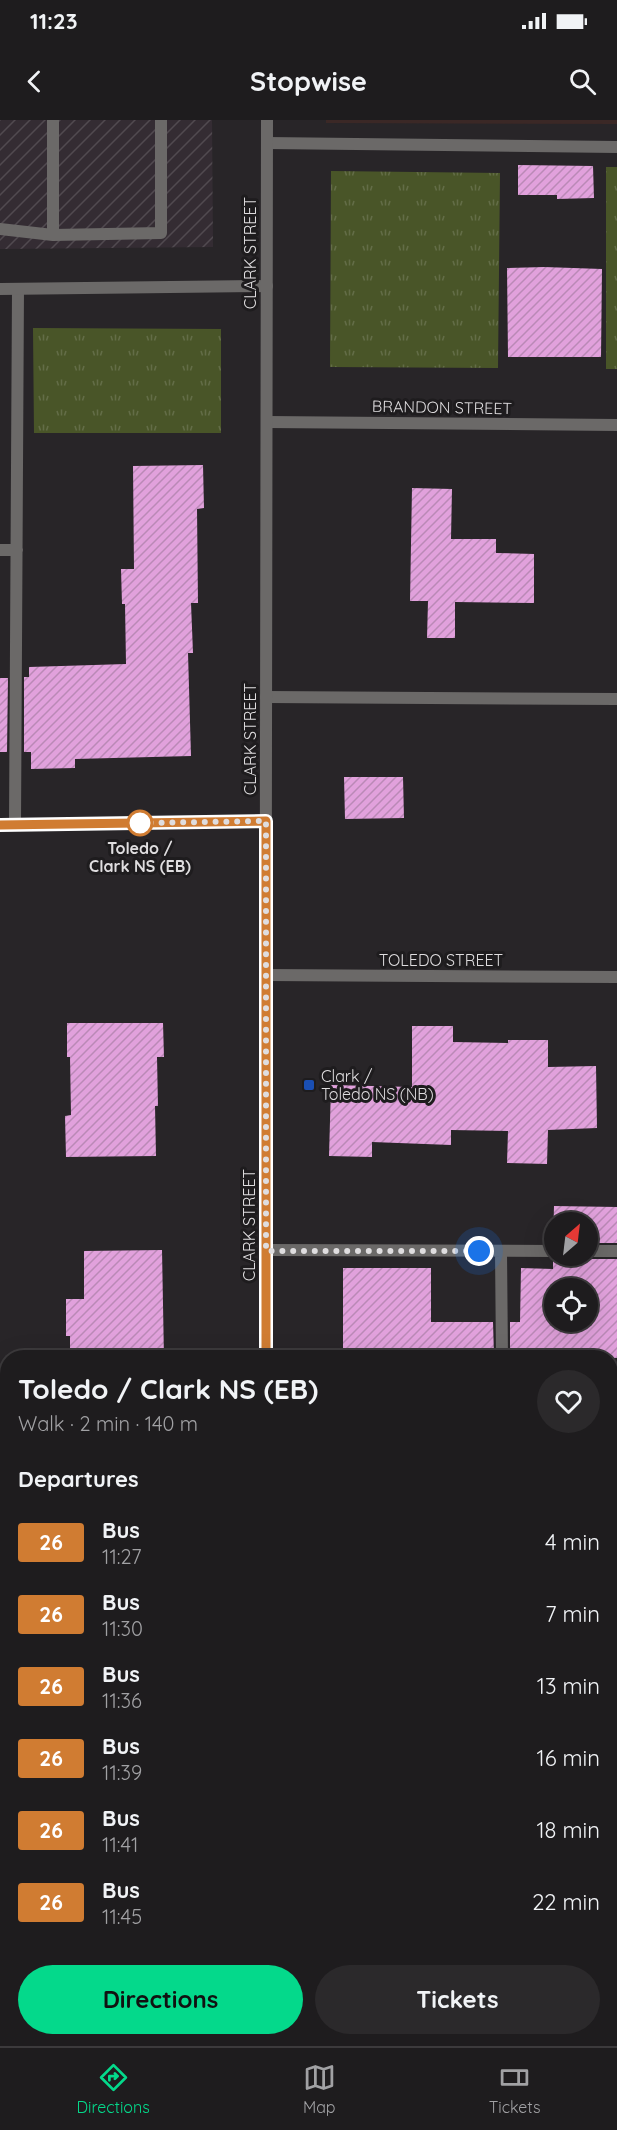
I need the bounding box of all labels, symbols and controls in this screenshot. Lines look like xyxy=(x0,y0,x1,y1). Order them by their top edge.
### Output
text: 11:23 xyxy=(30,7,77,35)
text: Stopwise xyxy=(250,64,367,98)
icon: back xyxy=(18,65,51,98)
icon: search xyxy=(566,65,599,98)
street label: CLARK STREET xyxy=(240,196,260,309)
street label: BRANDON STREET xyxy=(372,396,513,418)
street label: CLARK STREET xyxy=(240,682,260,795)
marker: Toledo / Clark NS (EB) xyxy=(127,810,153,836)
place label: Toledo / Clark NS (EB) xyxy=(89,838,191,876)
street label: TOLEDO STREET xyxy=(379,950,504,970)
place label: Clark / Toledo NS (NB) xyxy=(321,1066,434,1104)
marker: Clark / Toledo NS (NB) xyxy=(302,1078,316,1092)
street label: CLARK STREET xyxy=(239,1168,259,1281)
north arrow xyxy=(544,1212,598,1266)
map controls xyxy=(544,1212,598,1332)
your location xyxy=(464,1236,494,1266)
button: locate xyxy=(544,1278,598,1332)
button: heart xyxy=(537,1370,600,1433)
text: Toledo / Clark NS (EB) xyxy=(18,1371,318,1406)
text: Walk · 2 min · 140 m xyxy=(18,1411,198,1436)
text: Departures xyxy=(18,1465,139,1493)
text: Bus xyxy=(102,1516,140,1544)
text: 4 min xyxy=(545,1528,600,1556)
text: 26 xyxy=(39,1529,63,1555)
text: 11:27 xyxy=(102,1544,142,1569)
text: Bus xyxy=(102,1588,140,1616)
text: 7 min xyxy=(545,1600,600,1628)
text: 26 xyxy=(39,1601,63,1627)
text: 11:30 xyxy=(102,1616,143,1641)
text: Bus xyxy=(102,1660,140,1688)
text: 13 min xyxy=(537,1672,600,1700)
text: 26 xyxy=(39,1673,63,1699)
text: 11:36 xyxy=(102,1688,142,1713)
text: Bus xyxy=(102,1732,140,1760)
text: 16 min xyxy=(537,1744,600,1772)
text: 26 xyxy=(39,1745,63,1771)
text: 11:39 xyxy=(102,1760,142,1785)
text: Bus xyxy=(102,1804,140,1832)
text: 18 min xyxy=(536,1816,600,1844)
text: 26 xyxy=(39,1817,63,1843)
text: 11:41 xyxy=(102,1832,138,1857)
text: Bus xyxy=(102,1876,140,1904)
text: 22 min xyxy=(532,1888,600,1916)
text: 26 xyxy=(39,1889,63,1915)
text: 11:45 xyxy=(102,1904,142,1929)
button: Directions xyxy=(18,1965,303,2034)
button: Tickets xyxy=(315,1965,600,2034)
tab: Directions xyxy=(76,2061,150,2117)
tab: Map xyxy=(303,2061,336,2117)
tab: Tickets xyxy=(489,2061,541,2117)

